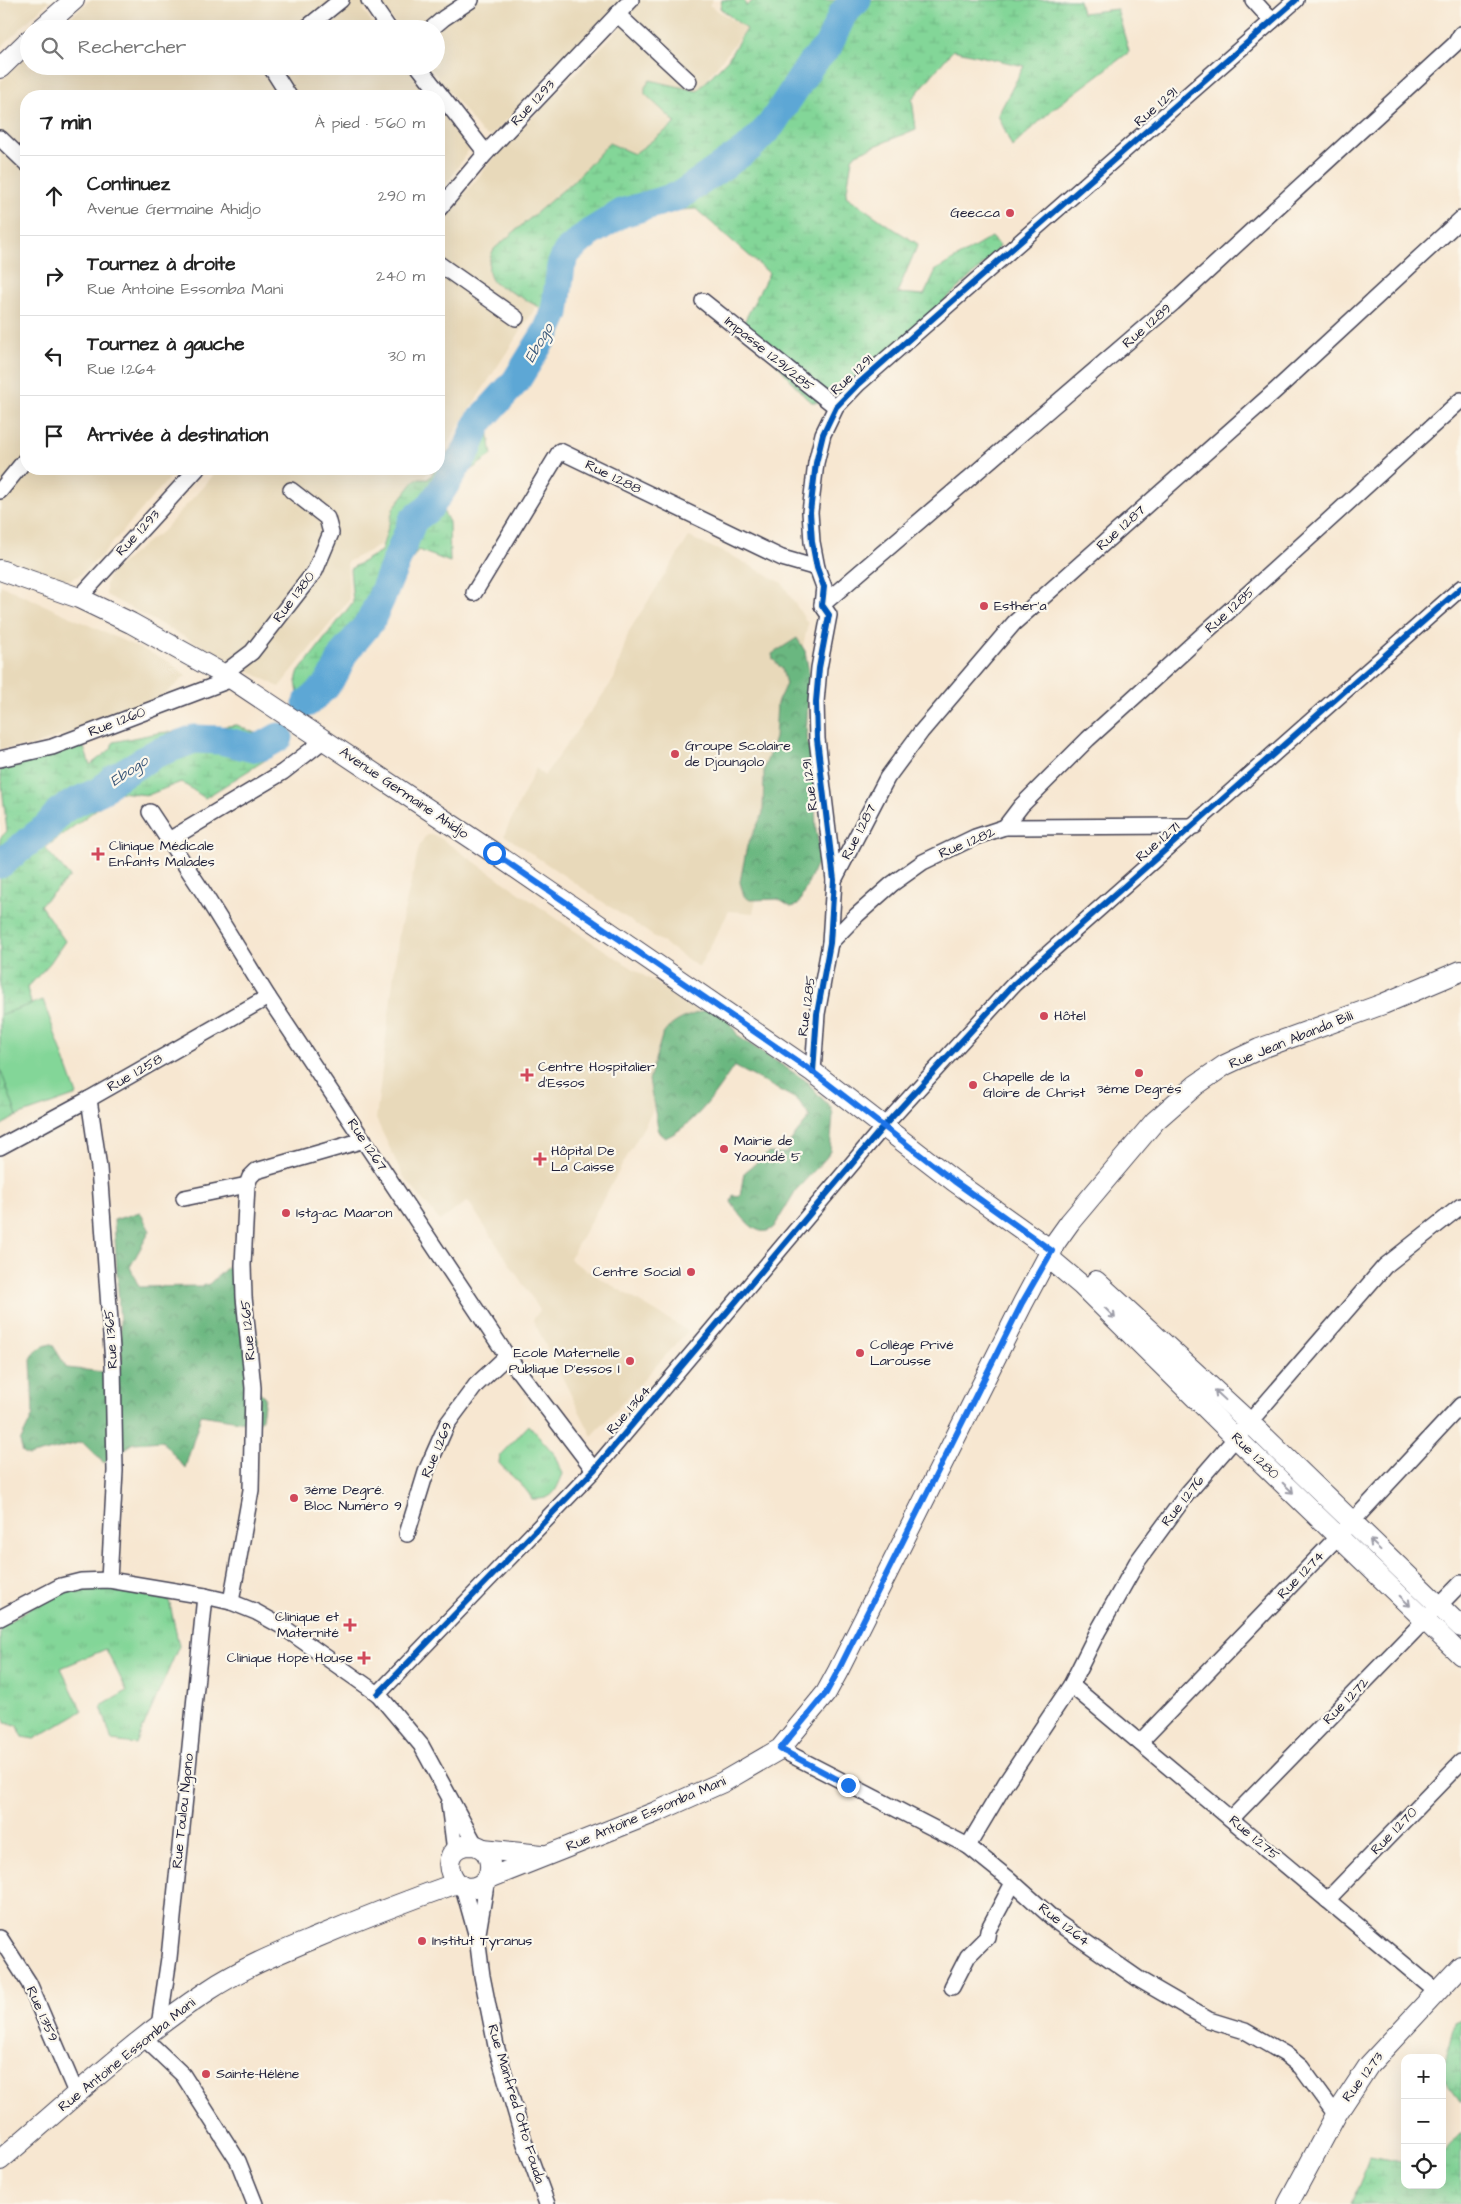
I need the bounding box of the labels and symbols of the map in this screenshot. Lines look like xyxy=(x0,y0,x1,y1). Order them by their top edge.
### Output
street label: Rue 1.293 xyxy=(506,75,560,131)
street label: Rue 1.291 xyxy=(1130,82,1182,132)
place label: Geecca xyxy=(950,203,1000,223)
marker: Geecca xyxy=(1004,207,1016,219)
street label: Rue 1.289 xyxy=(1118,299,1176,353)
street label: Impasse 1.291/285 xyxy=(720,312,818,396)
water label: Ebogo xyxy=(519,318,560,367)
street label: Rue 1.291 xyxy=(826,350,878,400)
street label: Rue 1.288 xyxy=(582,455,644,499)
street label: Rue 1.287 xyxy=(1092,500,1150,555)
street label: Rue 1.293 xyxy=(111,505,165,561)
street label: Rue 1.380 xyxy=(268,567,320,627)
street label: Rue 1.285 xyxy=(1201,582,1259,638)
place label: Esther'a xyxy=(994,596,1047,616)
marker: Esther'a xyxy=(978,600,990,612)
street label: Rue 1.260 xyxy=(86,702,149,742)
place label: Groupe Scolaire de Djoungolo xyxy=(685,736,791,772)
street label: Avenue Germaine Ahidjo xyxy=(335,742,473,844)
marker: Groupe Scolaire de Djoungolo xyxy=(669,748,681,760)
water label: Ebogo xyxy=(106,750,154,792)
street label: Rue 1.291 xyxy=(797,758,823,812)
street label: Rue 1.287 xyxy=(837,801,882,863)
street label: Rue 1.271 xyxy=(1132,817,1185,867)
street label: Rue 1.282 xyxy=(936,822,998,864)
place label: Clinique Médicale Enfants Malades xyxy=(109,836,215,872)
route start xyxy=(483,842,506,865)
marker: Clinique Médicale Enfants Malades xyxy=(91,847,105,861)
street label: Rue 1.285 xyxy=(793,974,821,1038)
place label: Hôtel xyxy=(1054,1006,1086,1026)
street label: Rue Jean Abanda Bili xyxy=(1226,1006,1356,1074)
marker: Hôtel xyxy=(1038,1010,1050,1022)
street label: Rue 1.258 xyxy=(104,1049,166,1097)
place label: Centre Hospitalier d'Essos xyxy=(538,1057,655,1093)
place label: Chapelle de la Gloire de Christ xyxy=(983,1067,1086,1103)
marker: 3ème Degrés xyxy=(1133,1067,1145,1079)
marker: Centre Hospitalier d'Essos xyxy=(520,1068,534,1082)
marker: Chapelle de la Gloire de Christ xyxy=(967,1079,979,1091)
place label: 3ème Degrés xyxy=(1097,1079,1181,1099)
street label: Rue 1.267 xyxy=(342,1115,392,1176)
place label: Mairie de Yaoundé 5 xyxy=(734,1131,801,1167)
place label: Hôpital De La Caisse xyxy=(551,1141,615,1177)
marker: Mairie de Yaoundé 5 xyxy=(718,1143,730,1155)
marker: Hôpital De La Caisse xyxy=(533,1152,547,1166)
place label: Istg-ac Maaron xyxy=(296,1203,392,1223)
marker: Istg-ac Maaron xyxy=(280,1207,292,1219)
place label: Centre Social xyxy=(593,1262,681,1282)
marker: Centre Social xyxy=(685,1266,697,1278)
street label: Rue 1.265 xyxy=(235,1299,261,1361)
one-way arrow xyxy=(1104,1307,1116,1319)
street label: Rue 1.365 xyxy=(99,1308,123,1370)
place label: Collège Privé Larousse xyxy=(870,1335,954,1371)
place label: Ecole Maternelle Publique D'essos I xyxy=(509,1343,620,1379)
marker: Collège Privé Larousse xyxy=(854,1347,866,1359)
marker: Ecole Maternelle Publique D'essos I xyxy=(624,1355,636,1367)
street label: Rue 1.364 xyxy=(602,1381,656,1439)
one-way arrow xyxy=(1214,1389,1227,1401)
street label: Rue 1.269 xyxy=(416,1419,458,1481)
street label: Rue 1.280 xyxy=(1226,1428,1284,1484)
street label: Rue 1.276 xyxy=(1157,1471,1209,1531)
place label: 3ème Degré. Bloc Numéro 9 xyxy=(304,1480,402,1516)
one-way arrow xyxy=(1282,1482,1295,1494)
marker: 3ème Degré. Bloc Numéro 9 xyxy=(288,1492,300,1504)
one-way arrow xyxy=(1369,1539,1381,1551)
street label: Rue 1.274 xyxy=(1273,1546,1329,1604)
one-way arrow xyxy=(1399,1595,1412,1607)
place label: Clinique et Maternité xyxy=(275,1607,339,1643)
marker: Clinique et Maternité xyxy=(343,1618,357,1632)
place label: Clinique Hope House xyxy=(227,1648,353,1668)
marker: Clinique Hope House xyxy=(357,1651,371,1665)
street label: Rue 1.272 xyxy=(1318,1673,1374,1729)
street label: Rue Toulou Ngono xyxy=(167,1752,199,1869)
street label: Rue Antoine Essomba Mani xyxy=(563,1771,729,1857)
route end xyxy=(837,1774,860,1797)
street label: Rue 1.270 xyxy=(1366,1803,1422,1859)
street label: Rue 1.275 xyxy=(1224,1811,1284,1865)
street label: Rue 1.264 xyxy=(1034,1899,1094,1952)
place label: Institut Tyranus xyxy=(432,1931,532,1951)
marker: Institut Tyranus xyxy=(416,1935,428,1947)
street label: Rue 1.359 xyxy=(21,1983,63,2045)
street label: Rue Antoine Essomba Mani xyxy=(54,1993,200,2117)
street label: Rue Manfred Otto Fouda xyxy=(482,2022,550,2186)
street label: Rue 1.273 xyxy=(1338,2048,1388,2106)
place label: Sainte-Hélène xyxy=(216,2064,300,2084)
marker: Sainte-Hélène xyxy=(200,2068,212,2080)

